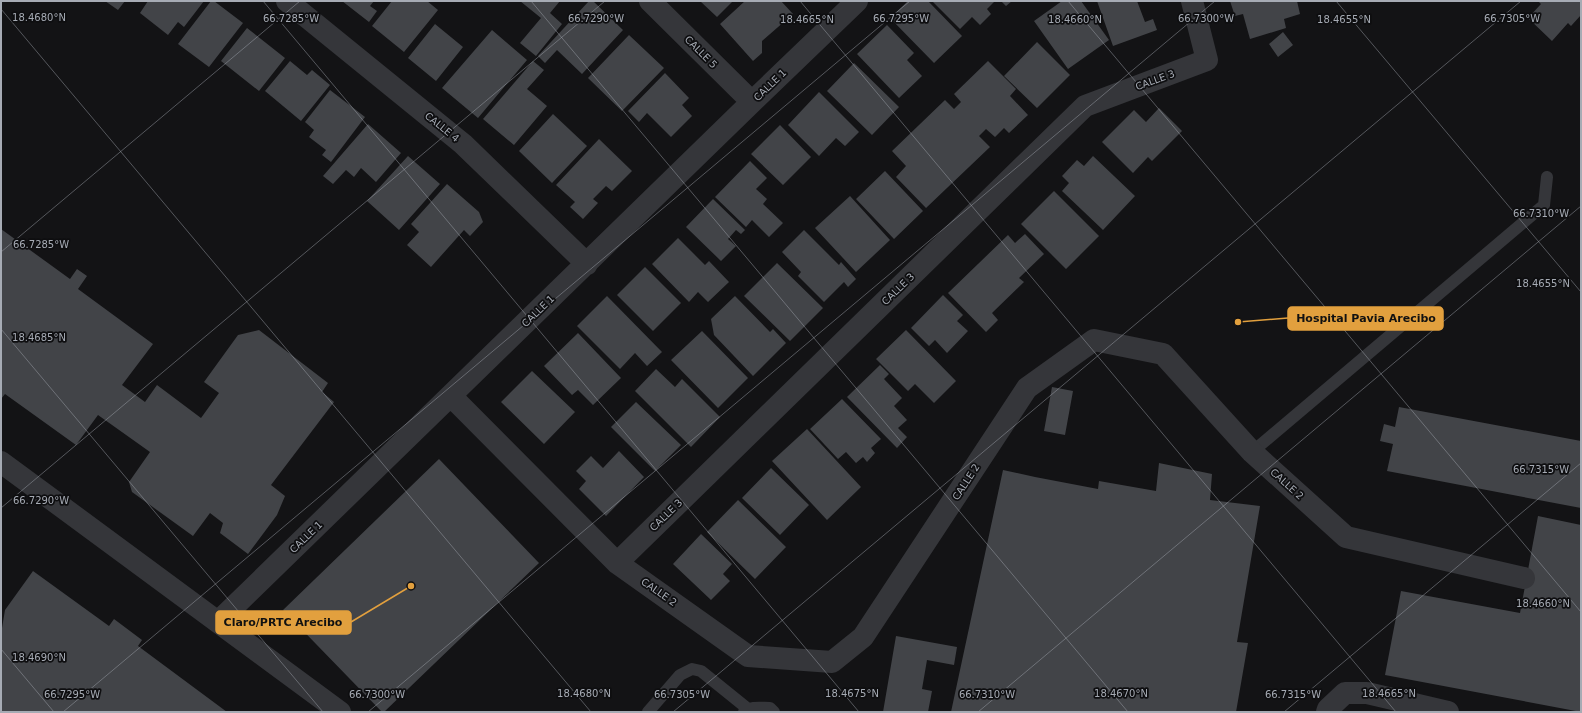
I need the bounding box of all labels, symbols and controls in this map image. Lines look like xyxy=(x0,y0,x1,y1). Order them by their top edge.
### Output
text: 18.4680°N xyxy=(12,12,66,23)
text: 66.7285°W xyxy=(263,13,319,24)
text: 66.7290°W xyxy=(568,13,624,24)
text: 66.7295°W xyxy=(873,13,929,24)
text: 66.7300°W xyxy=(1178,13,1234,24)
text: 66.7305°W xyxy=(1484,13,1540,24)
text: 18.4665°N xyxy=(780,14,834,25)
text: 18.4660°N xyxy=(1048,14,1102,25)
text: 18.4655°N xyxy=(1317,14,1371,25)
street label: CALLE 5 xyxy=(683,34,719,70)
street label: CALLE 1 xyxy=(751,67,789,103)
street label: CALLE 3 xyxy=(1134,68,1176,92)
street label: CALLE 4 xyxy=(423,110,461,144)
text: 66.7310°W xyxy=(1513,208,1569,219)
text: 66.7285°W xyxy=(13,239,69,250)
street label: CALLE 3 xyxy=(879,271,917,307)
text: 18.4655°N xyxy=(1516,278,1570,289)
street label: CALLE 1 xyxy=(519,293,557,329)
callout: Hospital Pavia Arecibo xyxy=(1288,307,1443,330)
text: Hospital Pavia Arecibo xyxy=(1296,312,1436,325)
text: 18.4685°N xyxy=(12,332,66,343)
street label: CALLE 2 xyxy=(950,462,982,502)
text: 66.7315°W xyxy=(1513,464,1569,475)
street label: CALLE 2 xyxy=(1268,466,1306,502)
text: 66.7290°W xyxy=(13,495,69,506)
street label: CALLE 3 xyxy=(647,497,685,533)
street label: CALLE 1 xyxy=(287,519,325,555)
street label: CALLE 2 xyxy=(639,576,679,608)
text: 18.4660°N xyxy=(1516,598,1570,609)
callout: Claro/PRTC Arecibo xyxy=(216,611,351,634)
text: Claro/PRTC Arecibo xyxy=(224,616,343,629)
text: 18.4690°N xyxy=(12,652,66,663)
text: 18.4680°N xyxy=(557,688,611,699)
text: 18.4675°N xyxy=(825,688,879,699)
text: 18.4670°N xyxy=(1094,688,1148,699)
text: 18.4665°N xyxy=(1362,688,1416,699)
text: 66.7295°W xyxy=(44,689,100,700)
text: 66.7300°W xyxy=(349,689,405,700)
text: 66.7305°W xyxy=(654,689,710,700)
text: 66.7310°W xyxy=(959,689,1015,700)
text: 66.7315°W xyxy=(1265,689,1321,700)

